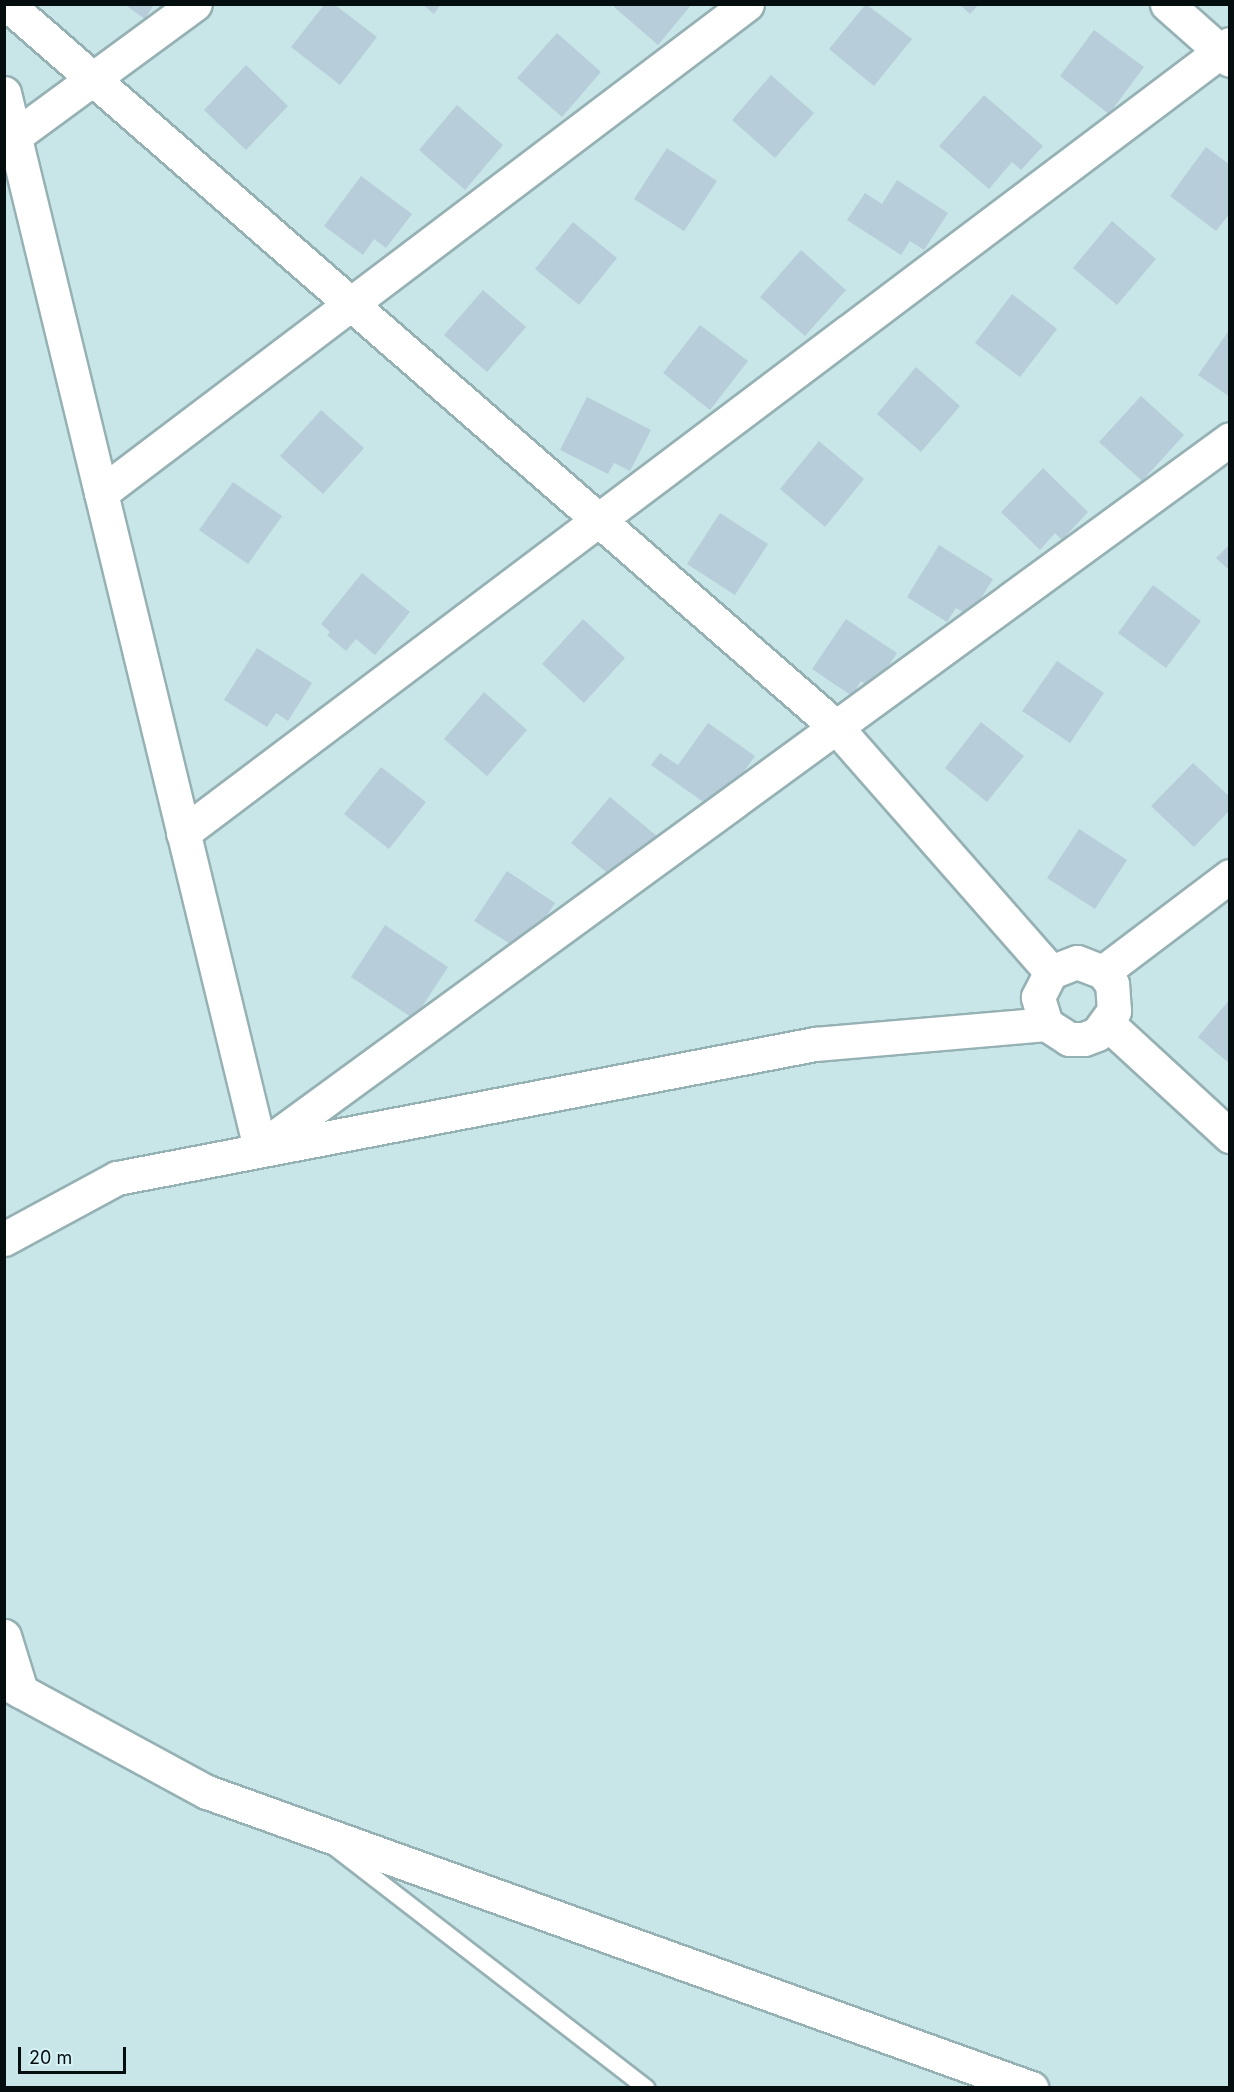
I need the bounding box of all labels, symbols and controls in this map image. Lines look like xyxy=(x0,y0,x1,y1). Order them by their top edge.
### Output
scale bar xyxy=(21,2035,129,2073)
text: 20 m xyxy=(29,2047,72,2068)

